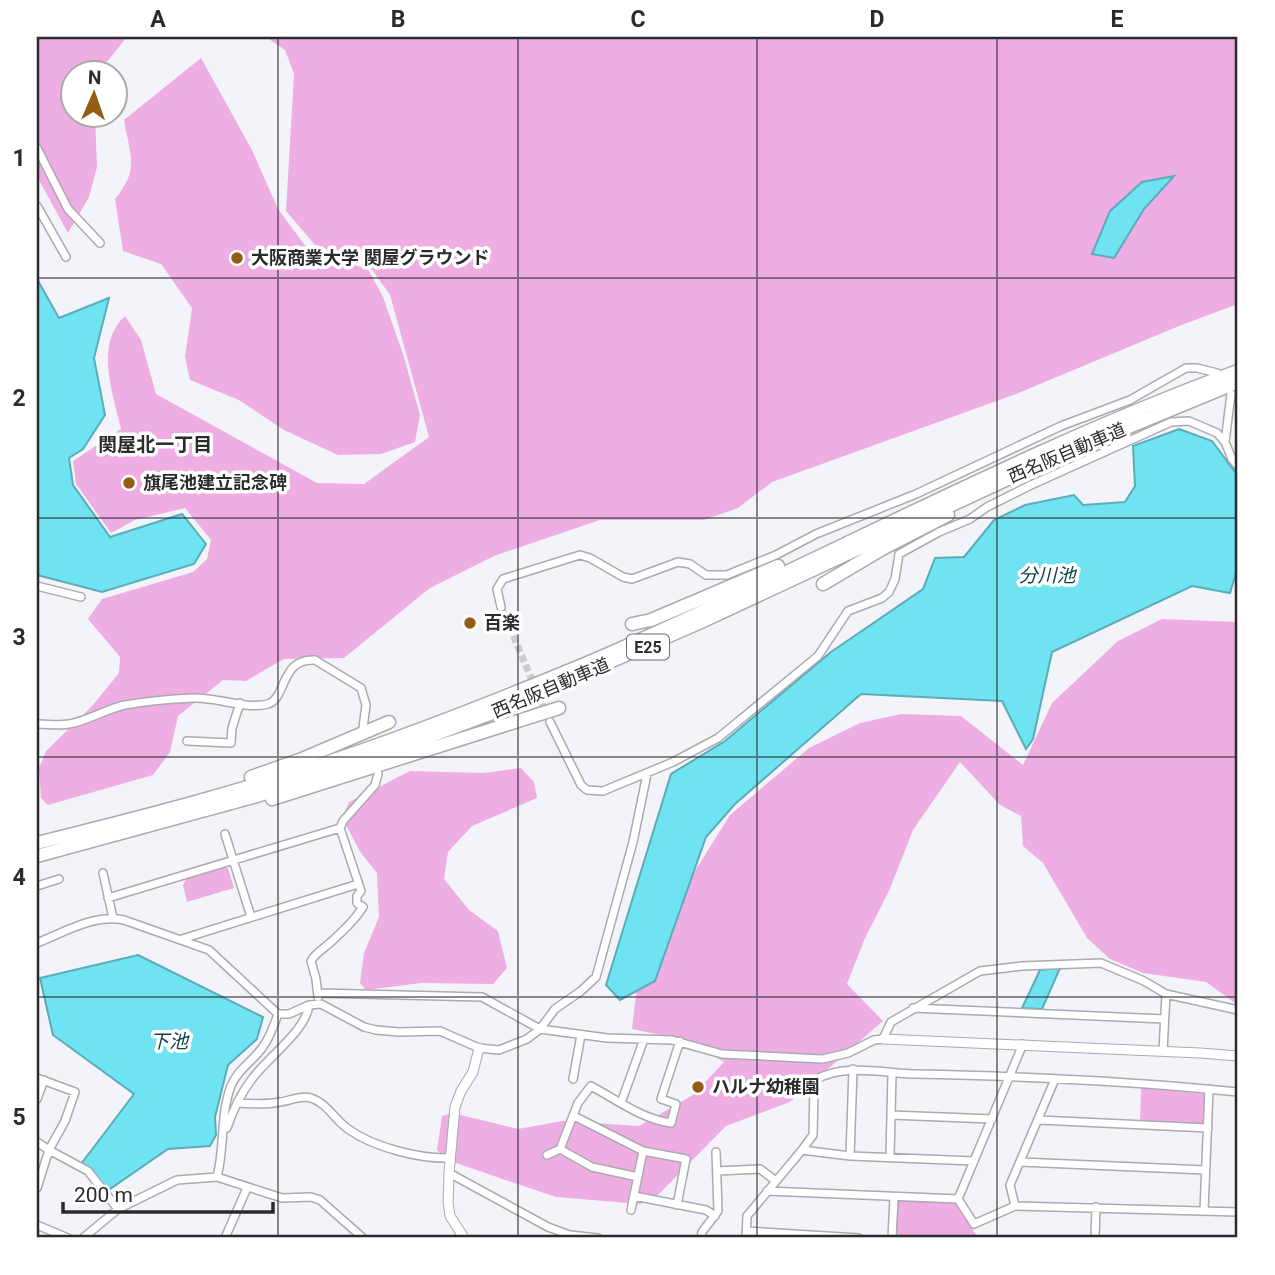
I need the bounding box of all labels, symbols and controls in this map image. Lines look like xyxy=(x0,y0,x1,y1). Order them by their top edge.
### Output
text: A xyxy=(150,6,166,33)
text: B xyxy=(391,6,405,33)
text: C xyxy=(630,6,646,33)
text: D xyxy=(870,6,884,33)
text: E xyxy=(1111,6,1124,33)
north arrow xyxy=(60,60,130,130)
text: N xyxy=(87,66,102,89)
text: 1 xyxy=(12,145,26,172)
place label: 大阪商業大学 関屋グラウンド xyxy=(251,247,489,268)
marker: 大阪商業大学 関屋グラウンド xyxy=(229,250,245,266)
text: 2 xyxy=(12,385,26,412)
street label: 西名阪自動車道 xyxy=(1005,418,1129,487)
district label: 関屋北一丁目 xyxy=(98,433,212,456)
place label: 旗尾池建立記念碑 xyxy=(143,472,287,493)
marker: 旗尾池建立記念碑 xyxy=(121,475,137,491)
water label: 分川池 xyxy=(1018,564,1077,587)
place label: 百楽 xyxy=(484,612,520,633)
marker: 百楽 xyxy=(462,615,478,631)
text: 3 xyxy=(12,624,26,651)
road number: E25 xyxy=(627,634,669,660)
street label: 西名阪自動車道 xyxy=(489,653,613,722)
text: 4 xyxy=(12,864,26,891)
water label: 下池 xyxy=(150,1030,190,1053)
place label: ハルナ幼稚園 xyxy=(712,1076,820,1097)
marker: ハルナ幼稚園 xyxy=(690,1079,706,1095)
text: 5 xyxy=(12,1104,26,1131)
scale bar xyxy=(63,1170,273,1214)
text: 200 m xyxy=(74,1183,133,1207)

